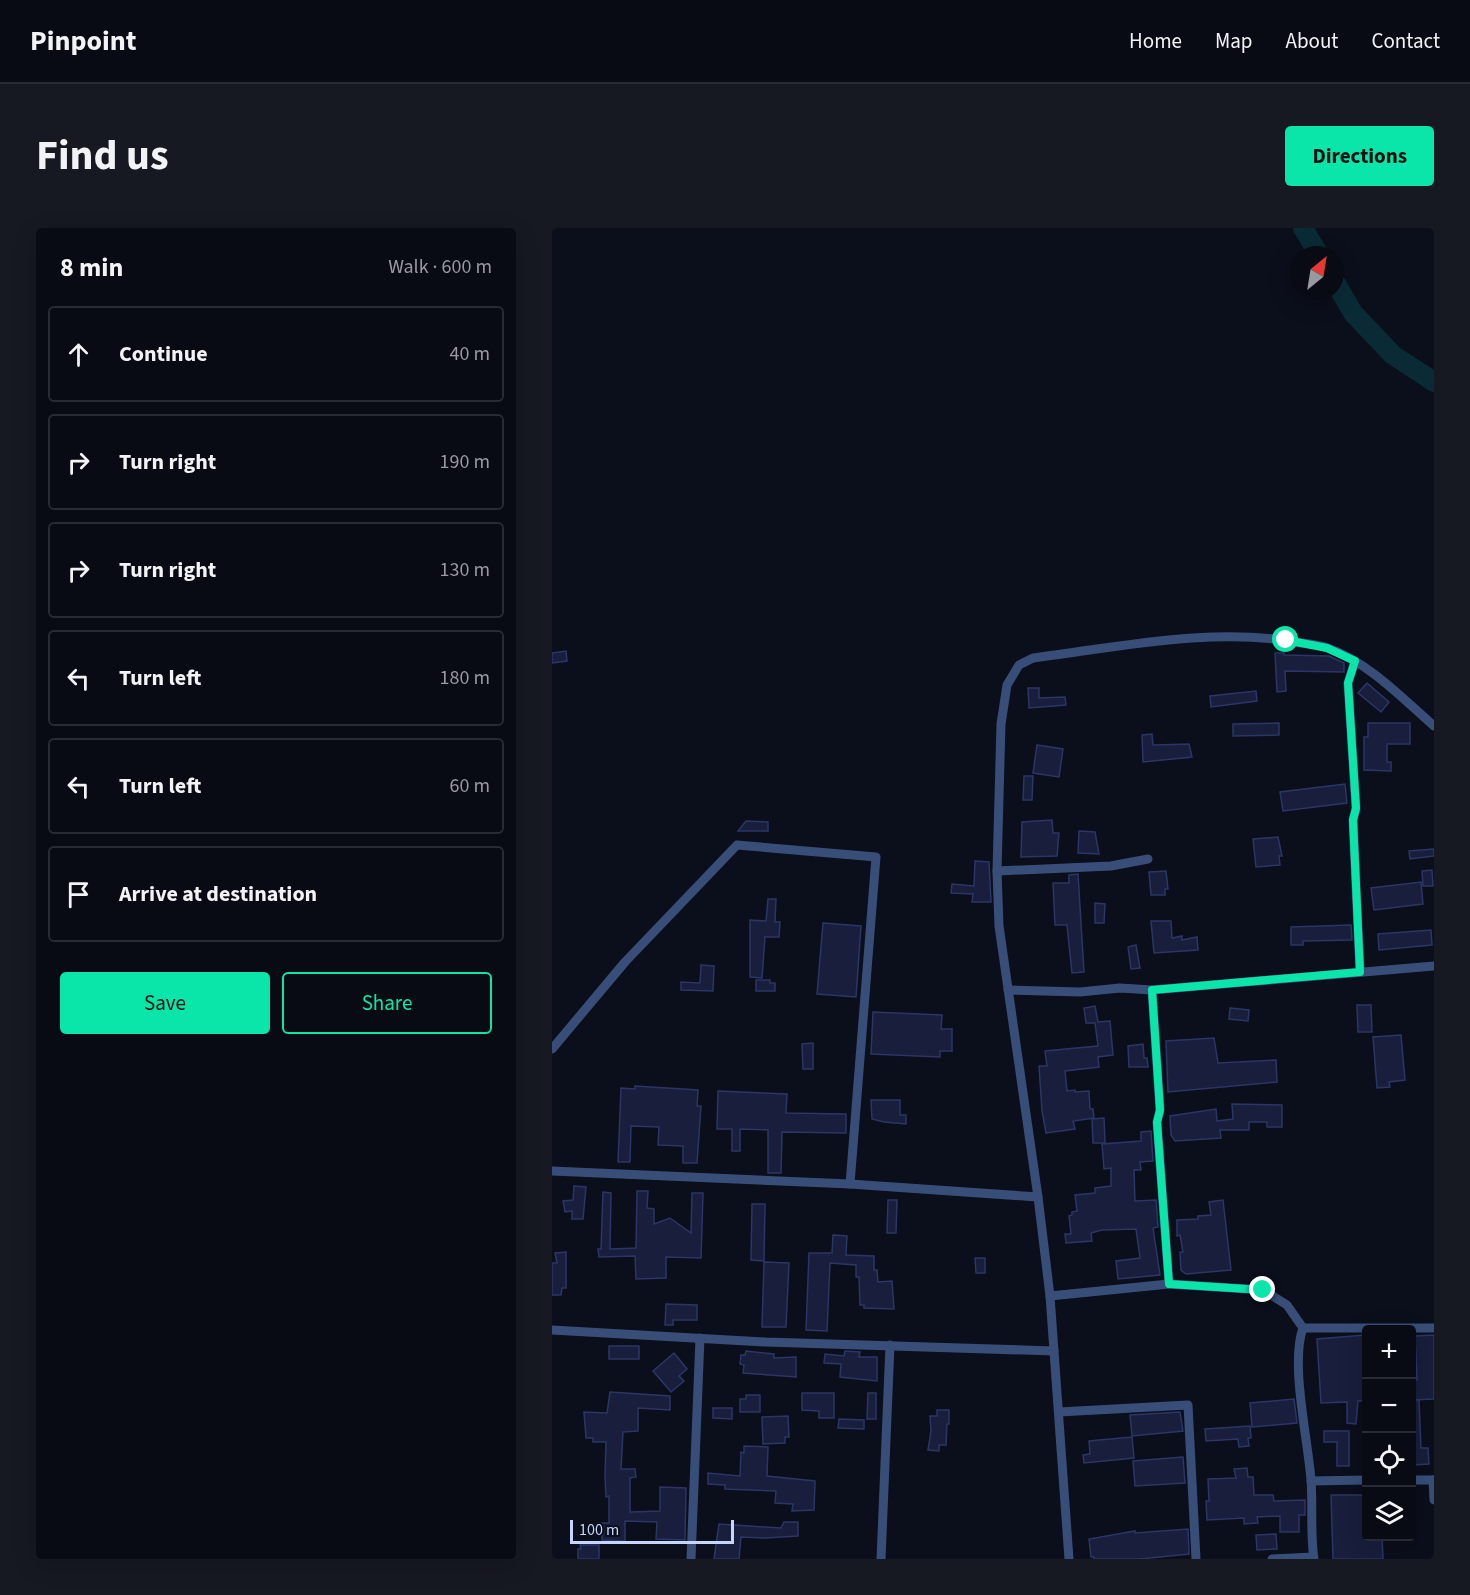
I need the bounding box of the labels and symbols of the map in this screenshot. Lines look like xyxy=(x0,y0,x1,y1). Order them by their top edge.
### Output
north arrow xyxy=(1290,246,1344,300)
route start xyxy=(1272,626,1298,652)
route end xyxy=(1249,1276,1275,1302)
scale bar xyxy=(570,1517,734,1544)

